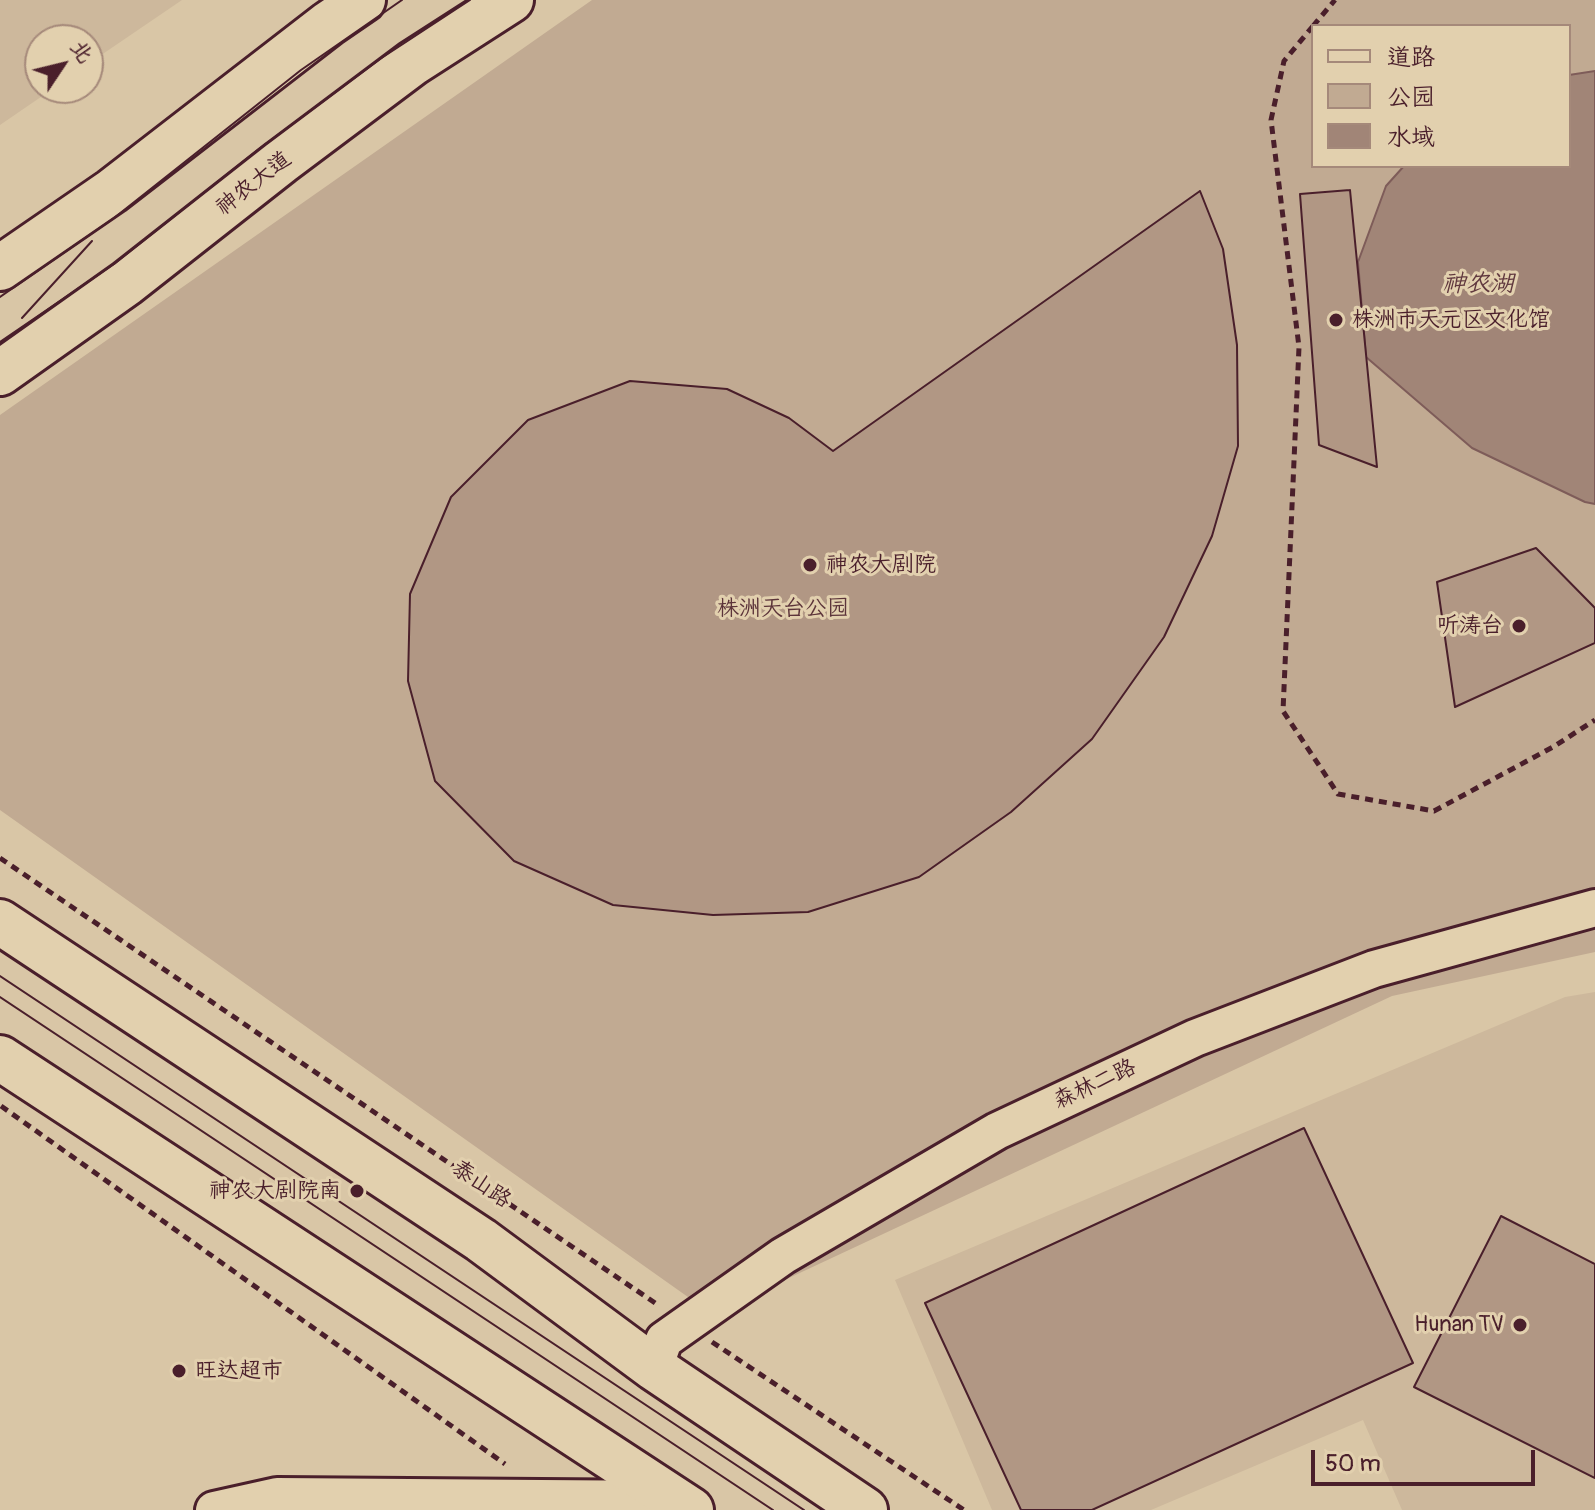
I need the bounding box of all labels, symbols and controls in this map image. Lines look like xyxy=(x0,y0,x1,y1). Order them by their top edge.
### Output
north arrow xyxy=(24,24,104,104)
legend xyxy=(1311,24,1571,168)
text: 北 xyxy=(64,34,100,68)
text: 道路 xyxy=(1387,43,1435,72)
text: 公园 xyxy=(1387,83,1435,112)
text: 水域 xyxy=(1387,123,1435,152)
street label: 神农大道 xyxy=(211,147,297,221)
water label: 神农湖 xyxy=(1442,271,1514,299)
place label: 株洲市天元区文化馆 xyxy=(1352,307,1550,333)
marker: 株洲市天元区文化馆 xyxy=(1327,311,1345,329)
place label: 神农大剧院 xyxy=(826,552,936,578)
marker: 神农大剧院 xyxy=(801,556,819,574)
park label: 株洲天台公园 xyxy=(717,596,849,622)
place label: 听涛台 xyxy=(1437,613,1503,639)
marker: 听涛台 xyxy=(1510,617,1528,635)
street label: 森林二路 xyxy=(1050,1054,1140,1116)
street label: 泰山路 xyxy=(446,1156,516,1214)
place label: 神农大剧院南 xyxy=(209,1178,341,1204)
marker: 神农大剧院南 xyxy=(348,1182,366,1200)
place label: Hunan TV xyxy=(1414,1312,1504,1338)
marker: Hunan TV xyxy=(1511,1316,1529,1334)
place label: 旺达超市 xyxy=(195,1358,283,1384)
marker: 旺达超市 xyxy=(170,1362,188,1380)
scale bar xyxy=(1315,1434,1539,1484)
text: 50 m xyxy=(1325,1449,1381,1478)

